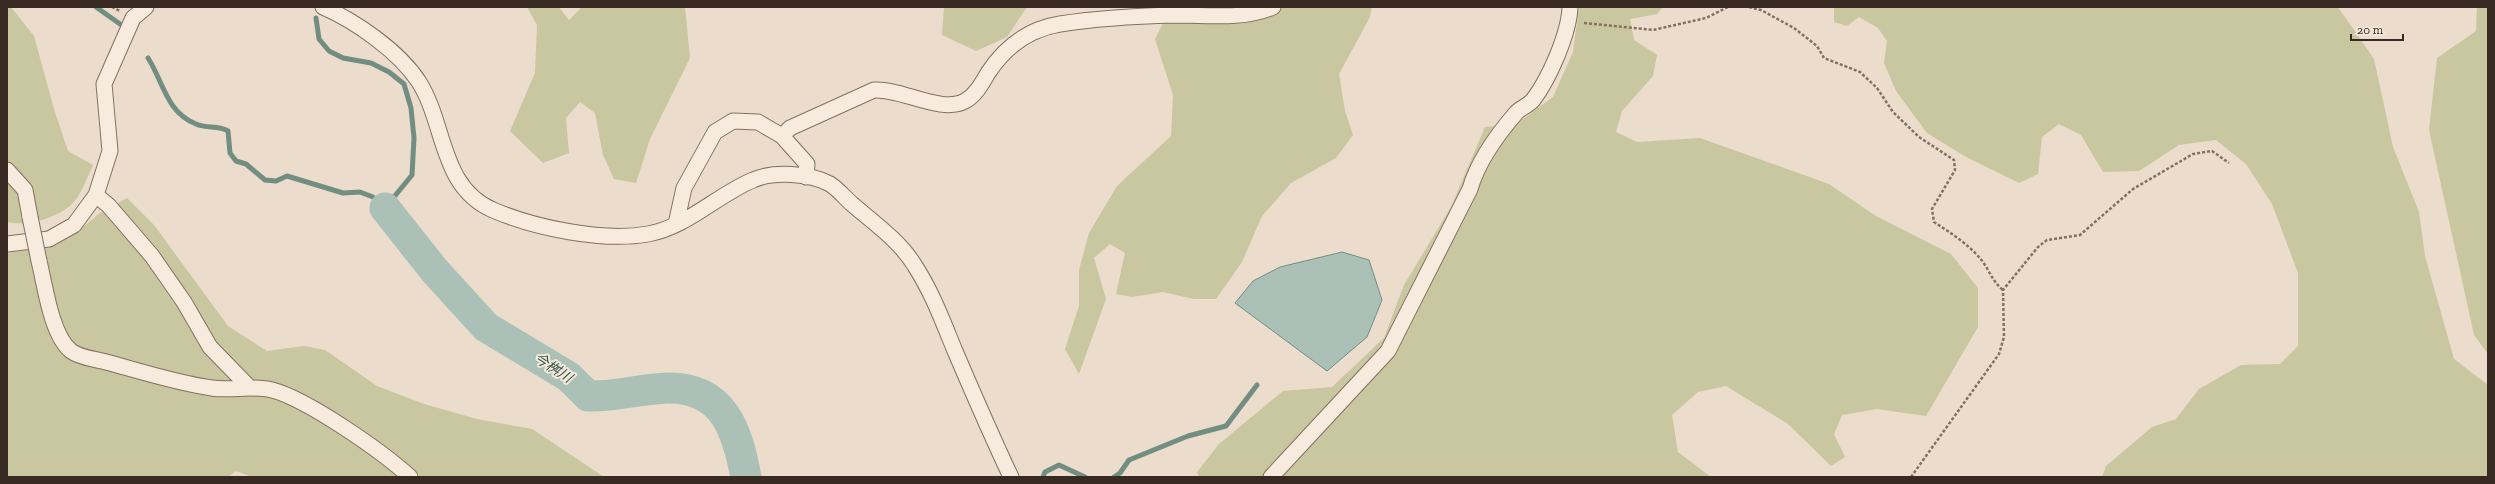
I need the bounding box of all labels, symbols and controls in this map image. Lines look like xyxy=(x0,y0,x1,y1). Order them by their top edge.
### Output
scale bar xyxy=(2351,16,2403,42)
text: 20 m xyxy=(2357,23,2384,37)
water label: 今桝川 xyxy=(531,349,577,388)

